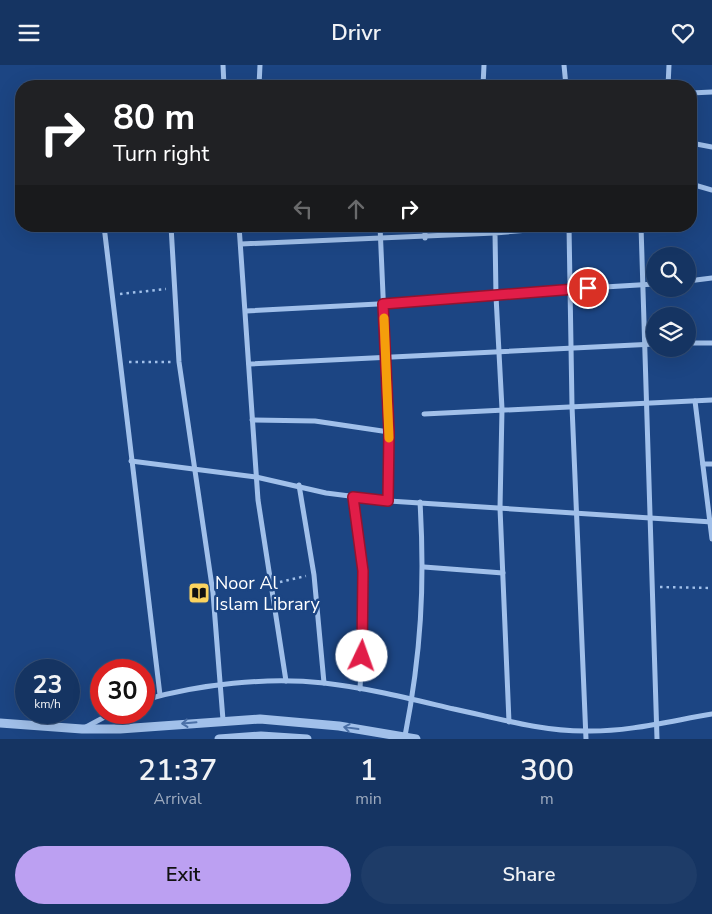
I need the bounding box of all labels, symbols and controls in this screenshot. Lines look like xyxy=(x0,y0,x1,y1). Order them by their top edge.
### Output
text: Drivr xyxy=(331,18,381,48)
icon: menu xyxy=(15,19,43,47)
icon: heart xyxy=(669,19,697,47)
text: 80 m xyxy=(113,94,195,141)
icon: right xyxy=(30,100,95,165)
text: Turn right xyxy=(113,139,209,169)
icon: left xyxy=(289,195,317,223)
icon: ahead xyxy=(342,195,370,223)
icon: right xyxy=(395,195,423,223)
map controls xyxy=(646,247,696,357)
button: search xyxy=(646,247,696,297)
pin xyxy=(567,267,609,309)
icon: arrive xyxy=(574,274,602,302)
button: layers xyxy=(646,307,696,357)
place label: Noor Al Islam Library xyxy=(215,571,320,616)
library icon: Noor Al Islam Library xyxy=(187,581,211,605)
position arrow xyxy=(335,629,387,681)
speed limit sign: 30 xyxy=(90,659,155,724)
text: 23 xyxy=(32,668,63,702)
text: km/h xyxy=(34,696,61,712)
one-way arrow xyxy=(181,718,197,728)
one-way arrow xyxy=(343,723,359,733)
text: 21:37 xyxy=(138,750,217,791)
text: 1 xyxy=(360,750,378,791)
text: 300 xyxy=(520,750,574,791)
text: Arrival xyxy=(154,788,202,810)
text: min xyxy=(355,788,382,810)
text: m xyxy=(540,788,554,810)
button: Exit xyxy=(15,846,351,904)
button: Share xyxy=(361,846,697,904)

